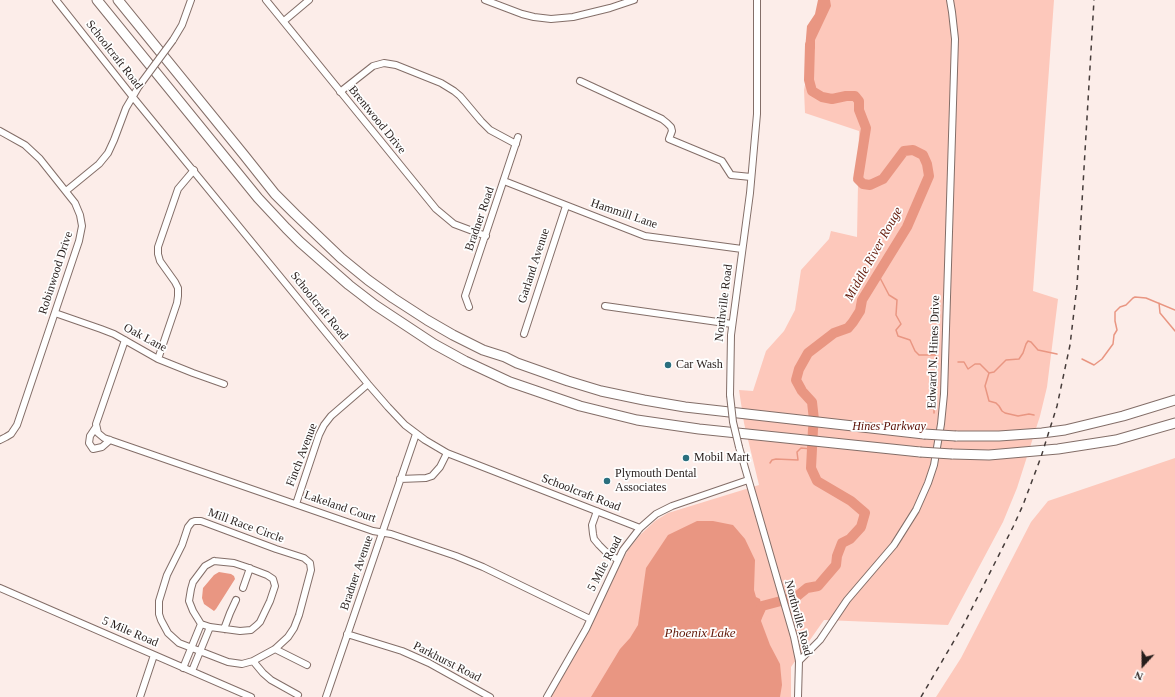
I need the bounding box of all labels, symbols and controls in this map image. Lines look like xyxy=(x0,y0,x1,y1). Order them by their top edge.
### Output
street label: Schoolcraft Road xyxy=(83,18,145,92)
street label: Brentwood Drive xyxy=(345,83,409,157)
street label: Bradner Road xyxy=(462,185,498,253)
street label: Hammill Lane xyxy=(589,196,659,232)
water label: Middle River Rouge xyxy=(842,204,906,304)
street label: Garland Avenue xyxy=(515,227,553,305)
street label: Robinwood Drive xyxy=(36,230,76,316)
street label: Northville Road xyxy=(712,264,736,342)
street label: Schoolcraft Road xyxy=(287,269,351,343)
street label: Edward N. Hines Drive xyxy=(925,295,943,409)
street label: Oak Lane xyxy=(121,321,169,355)
place label: Car Wash xyxy=(676,358,723,372)
marker: Car Wash xyxy=(663,360,673,370)
park label: Hines Parkway xyxy=(852,420,926,434)
street label: Finch Avenue xyxy=(283,421,321,489)
place label: Mobil Mart xyxy=(694,451,750,465)
marker: Mobil Mart xyxy=(681,453,691,463)
place label: Plymouth Dental Associates xyxy=(615,467,697,495)
street label: Schoolcraft Road xyxy=(539,471,623,515)
marker: Plymouth Dental Associates xyxy=(602,476,612,486)
street label: Lakeland Court xyxy=(302,488,378,526)
street label: Mill Race Circle xyxy=(206,506,286,546)
street label: Bradner Avenue xyxy=(337,534,377,612)
street label: 5 Mile Road xyxy=(585,534,625,594)
street label: Northville Road xyxy=(781,579,815,657)
street label: 5 Mile Road xyxy=(100,614,160,650)
water label: Phoenix Lake xyxy=(664,626,736,642)
street label: Parkhurst Road xyxy=(411,639,483,685)
north arrow xyxy=(1123,645,1163,685)
text: N xyxy=(1133,669,1145,683)

